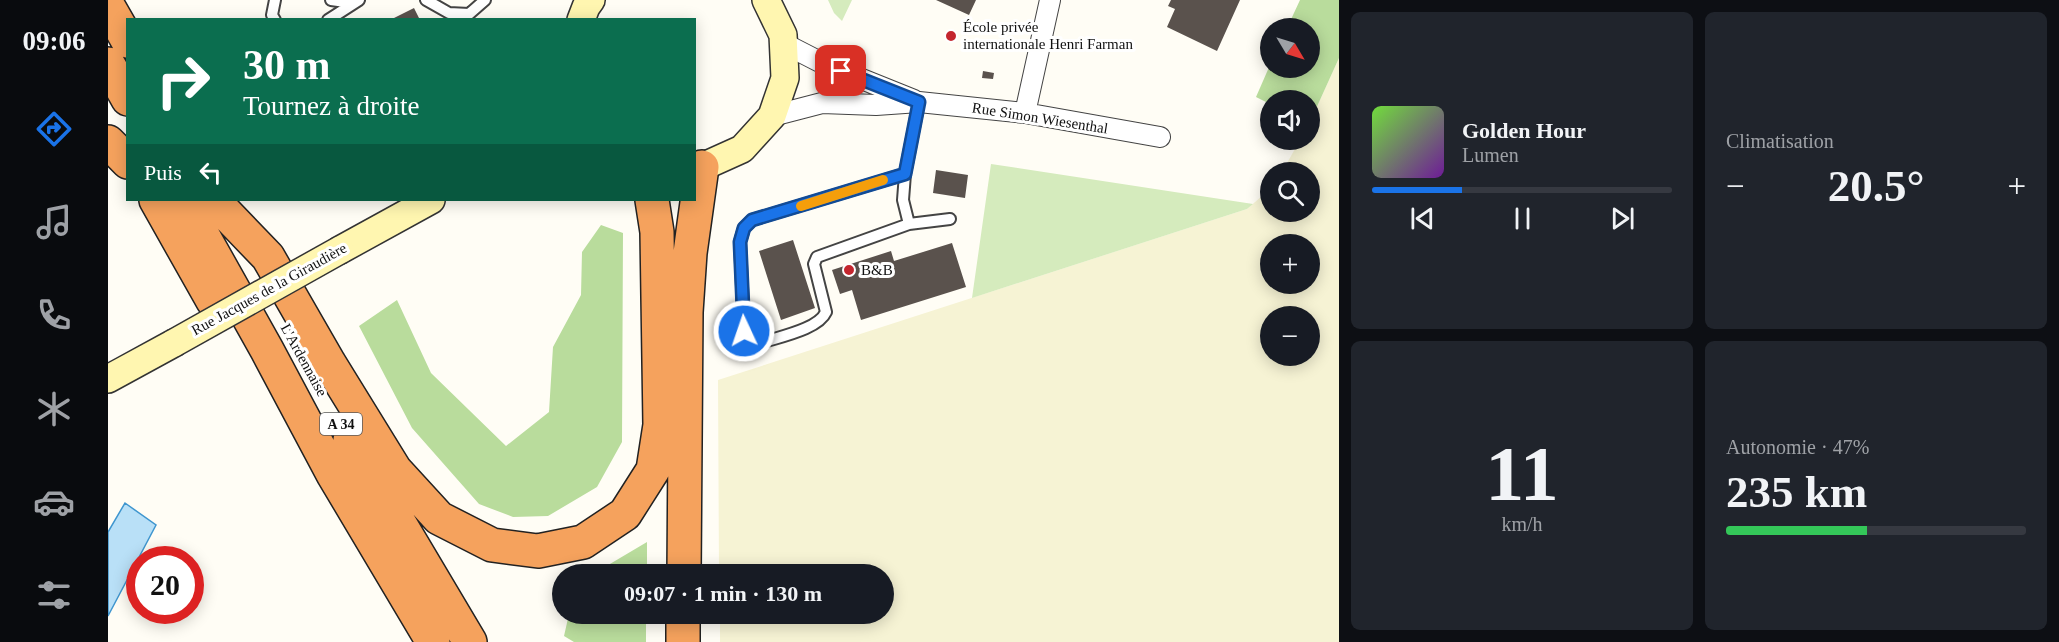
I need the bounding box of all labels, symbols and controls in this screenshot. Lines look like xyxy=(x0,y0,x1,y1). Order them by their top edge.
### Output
north arrow xyxy=(1260,18,1320,78)
map controls xyxy=(1260,18,1320,366)
place label: École privée internationale Henri Farman xyxy=(963,19,1133,52)
text: 09:06 xyxy=(23,26,86,56)
marker: École privée internationale Henri Farman xyxy=(944,29,958,43)
icon: right xyxy=(144,42,222,120)
text: 30 m xyxy=(243,42,331,88)
pin xyxy=(815,45,866,96)
icon: arrive xyxy=(824,54,857,87)
button: sound xyxy=(1260,90,1320,150)
text: Tournez à droite xyxy=(243,91,420,121)
street label: Rue Simon Wiesenthal xyxy=(971,99,1109,137)
icon: directions xyxy=(33,108,75,150)
text: Golden Hour xyxy=(1462,118,1586,143)
text: Climatisation xyxy=(1726,130,1834,152)
text: Lumen xyxy=(1462,144,1519,166)
icon: left xyxy=(194,156,227,189)
text: Puis xyxy=(144,160,182,185)
text: 20.5° xyxy=(1828,161,1924,211)
button: search xyxy=(1260,162,1320,222)
text: − xyxy=(1726,168,1745,204)
text: + xyxy=(2007,168,2026,204)
icon: music xyxy=(33,201,75,243)
icon: previous xyxy=(1406,202,1439,235)
icon: pause xyxy=(1506,202,1539,235)
icon: next xyxy=(1606,202,1639,235)
button: + xyxy=(1260,234,1320,294)
street label: Rue Jacques de la Giraudière xyxy=(189,239,350,338)
place label: B&B xyxy=(861,262,893,278)
marker: B&B xyxy=(842,263,856,277)
icon: phone xyxy=(33,294,75,336)
position arrow xyxy=(712,299,776,363)
button: − xyxy=(1260,306,1320,366)
street label: L'Ardennaise xyxy=(278,321,331,399)
icon: climate xyxy=(33,388,75,430)
road number: A 34 xyxy=(320,413,362,435)
text: 11 xyxy=(1485,430,1559,517)
text: Autonomie · 47% xyxy=(1726,436,1869,458)
text: 235 km xyxy=(1726,467,1867,517)
icon: car xyxy=(33,481,75,523)
text: km/h xyxy=(1501,513,1543,535)
speed limit sign: 20 xyxy=(126,546,204,624)
icon: filters xyxy=(33,574,75,616)
text: 09:07 · 1 min · 130 m xyxy=(624,581,822,606)

